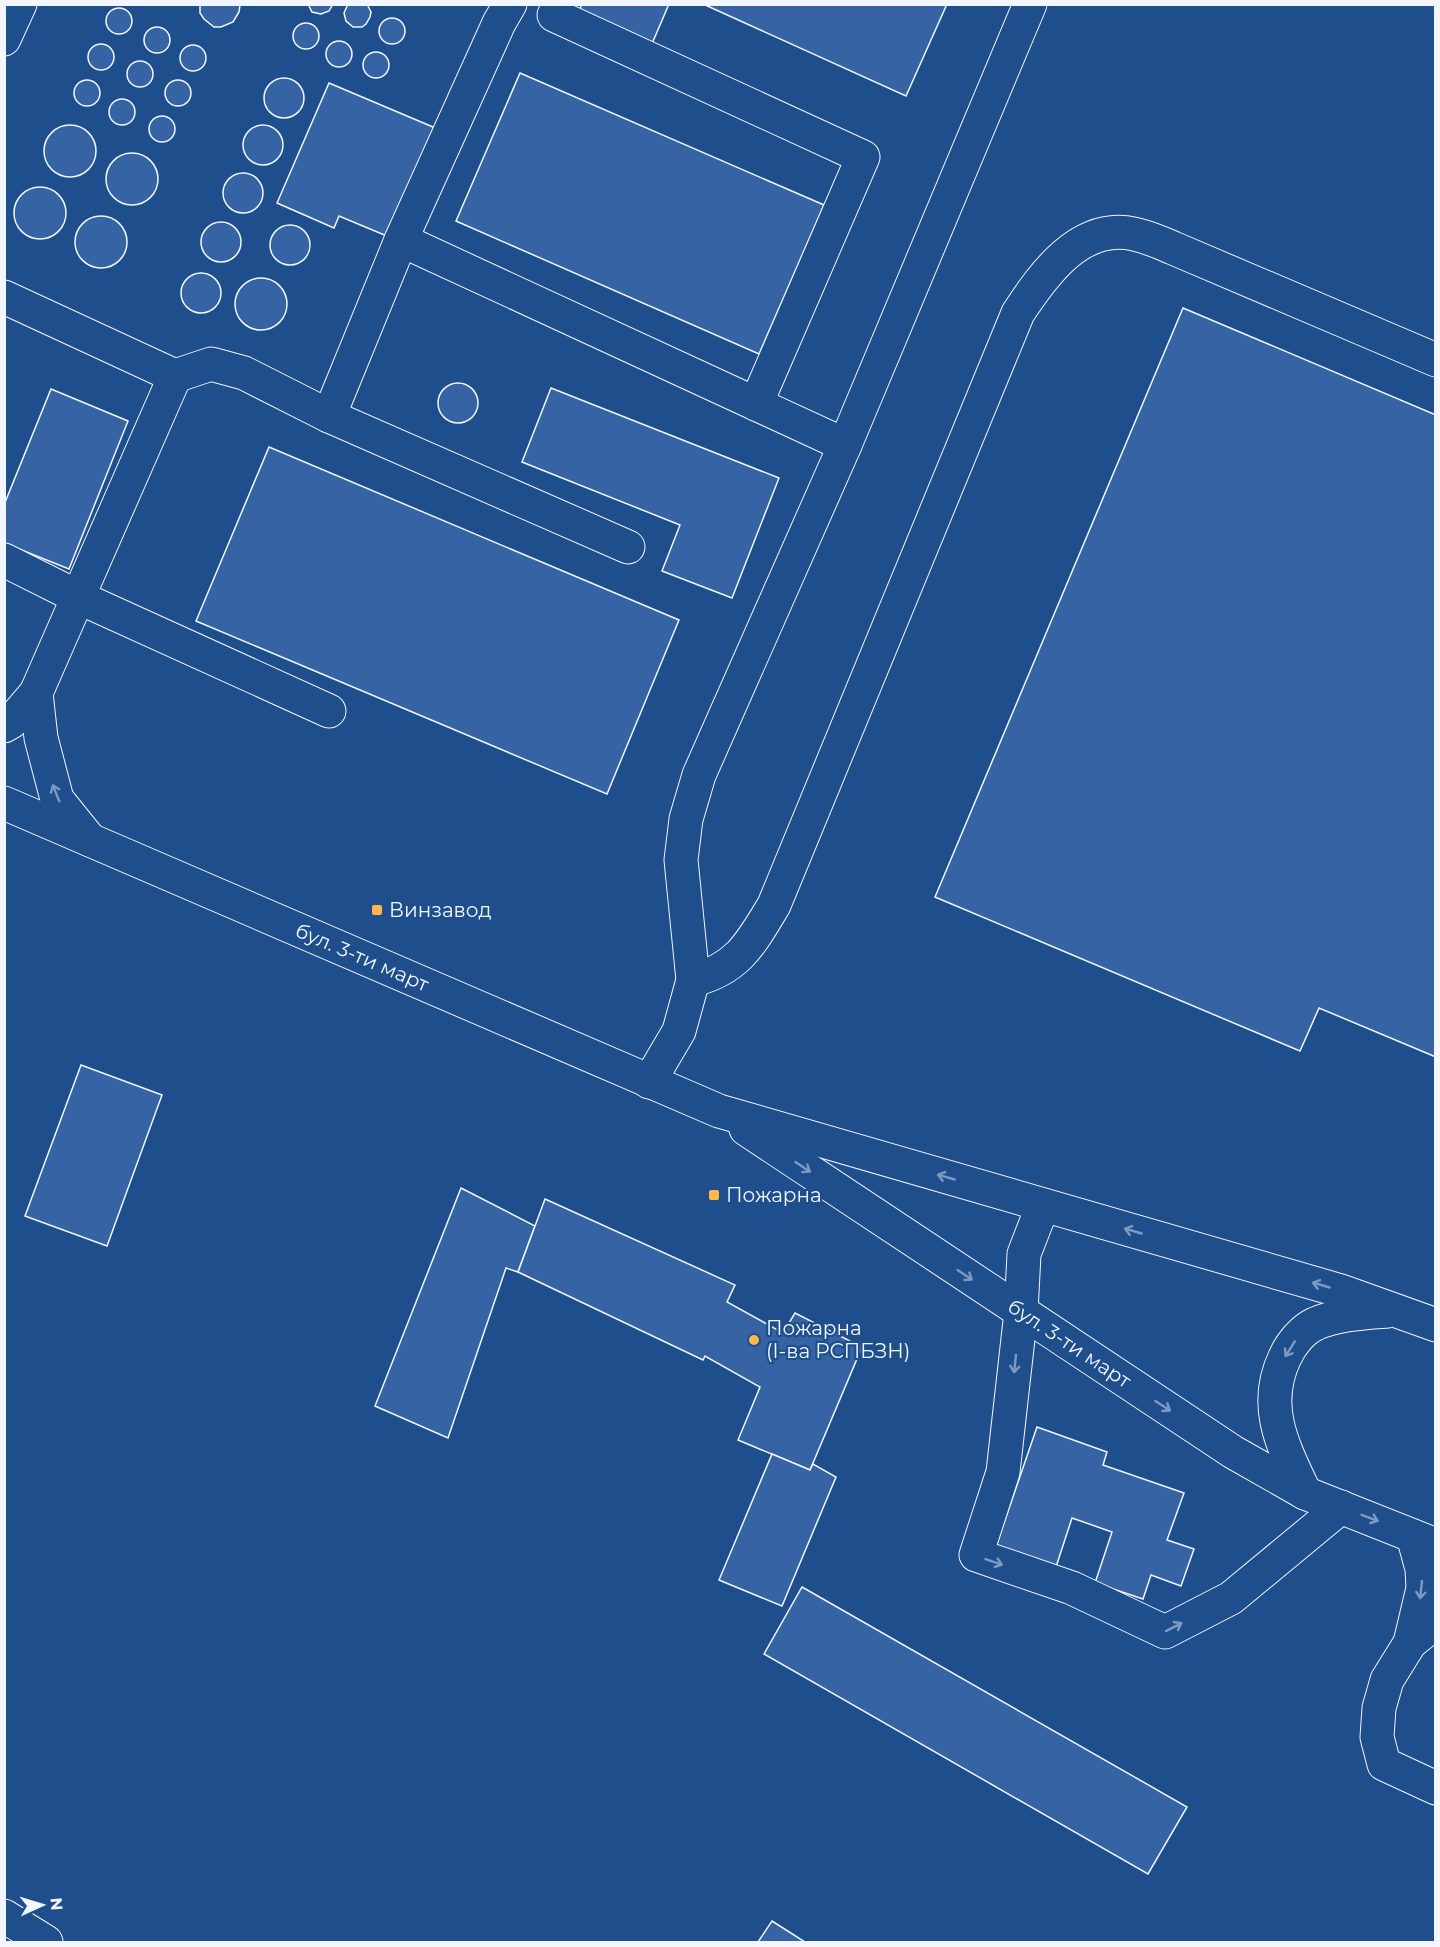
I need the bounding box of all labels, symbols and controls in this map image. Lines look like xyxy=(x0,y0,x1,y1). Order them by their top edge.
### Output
one-way arrow xyxy=(50,785,61,803)
place label: Винзавод xyxy=(389,898,491,922)
marker: Винзавод xyxy=(370,903,384,917)
street label: бул. 3-ти март xyxy=(292,918,433,997)
one-way arrow xyxy=(794,1161,811,1173)
one-way arrow xyxy=(937,1171,956,1182)
place label: Пожарна xyxy=(726,1183,822,1207)
marker: Пожарна xyxy=(707,1188,721,1202)
one-way arrow xyxy=(1124,1225,1143,1236)
one-way arrow xyxy=(956,1269,973,1281)
one-way arrow xyxy=(1312,1279,1331,1290)
street label: бул. 3-ти март xyxy=(1003,1294,1136,1393)
place label: Пожарна (I-ва РСПБЗН) xyxy=(766,1316,910,1363)
marker: Пожарна (I-ва РСПБЗН) xyxy=(747,1333,761,1347)
one-way arrow xyxy=(1283,1340,1295,1357)
one-way arrow xyxy=(1009,1354,1020,1374)
one-way arrow xyxy=(1154,1400,1171,1412)
one-way arrow xyxy=(1361,1513,1379,1524)
one-way arrow xyxy=(984,1557,1003,1568)
one-way arrow xyxy=(1415,1579,1426,1599)
one-way arrow xyxy=(1165,1620,1183,1632)
north arrow xyxy=(12,1875,72,1935)
text: N xyxy=(47,1897,66,1911)

